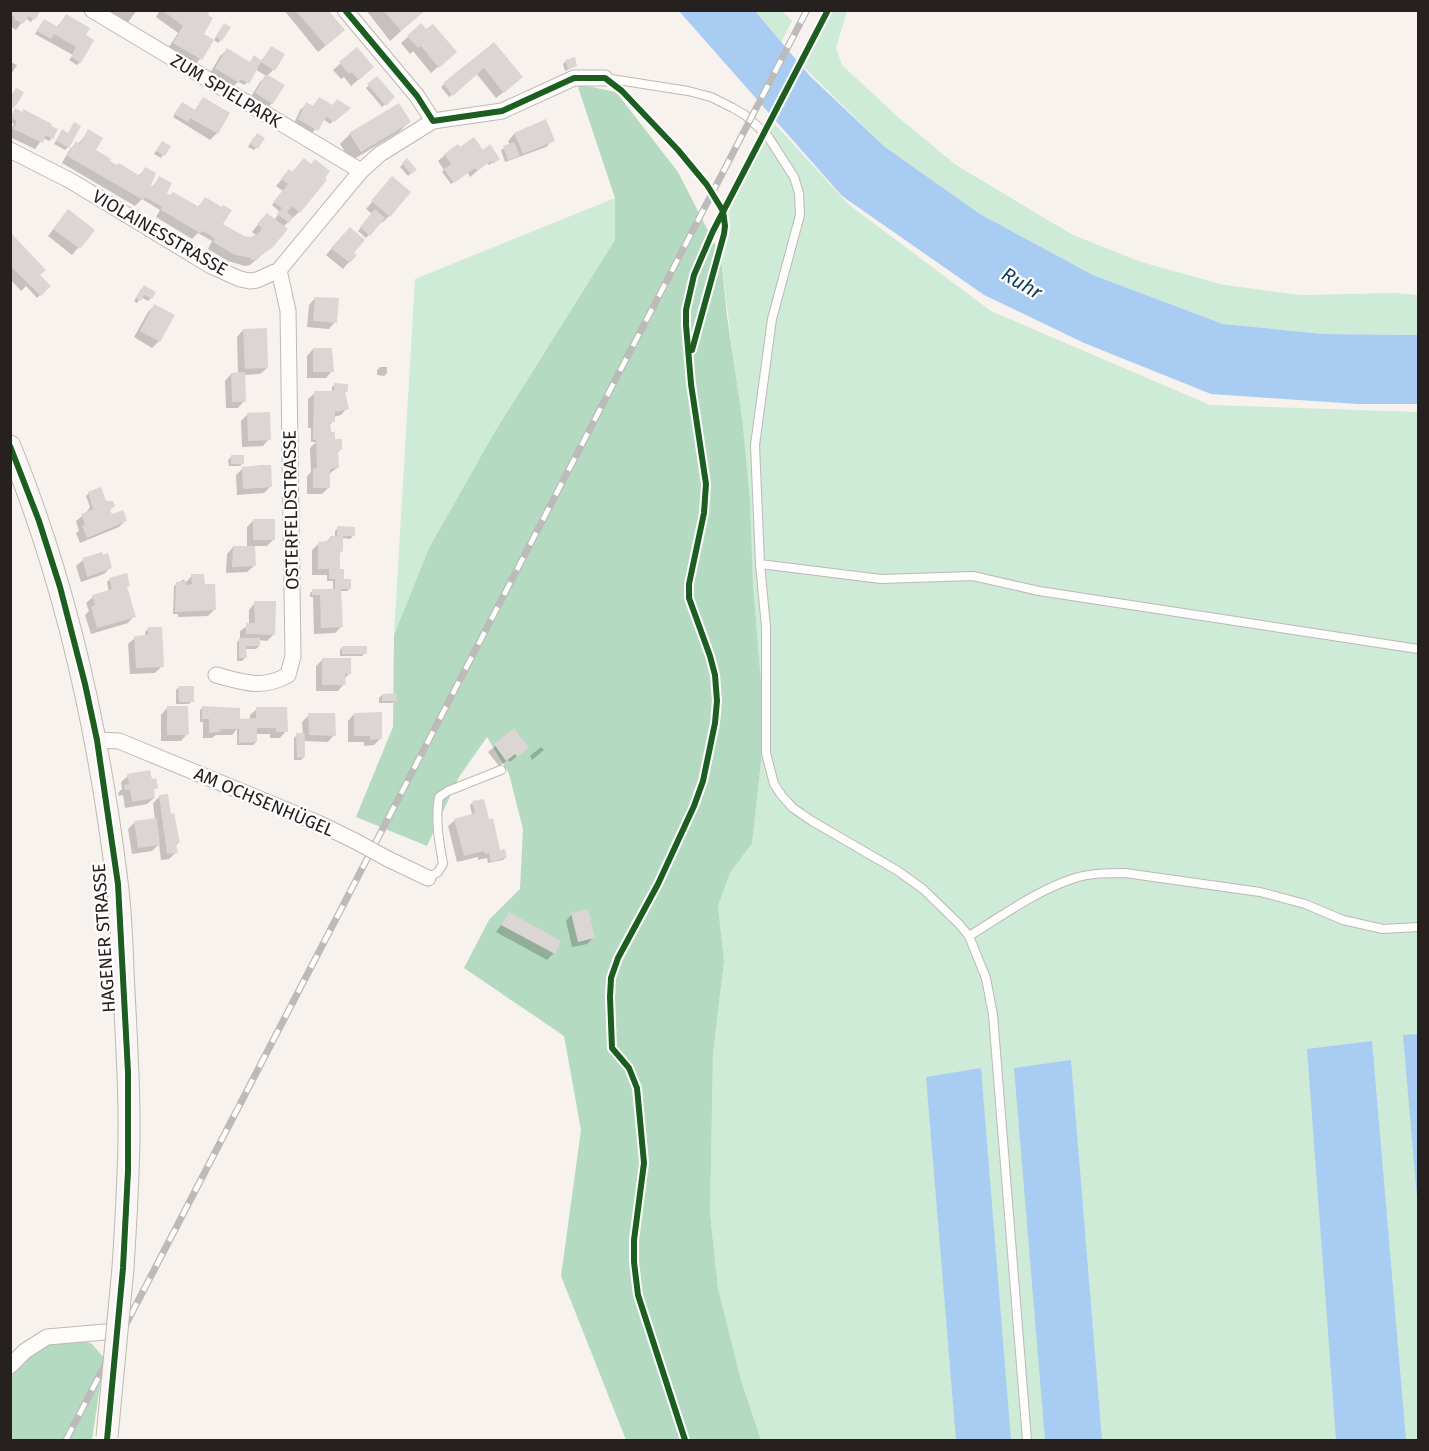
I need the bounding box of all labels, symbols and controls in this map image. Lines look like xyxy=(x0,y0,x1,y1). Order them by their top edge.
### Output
street label: ZUM SPIELPARK xyxy=(167,49,286,133)
street label: VIOLAINESSTRASSE xyxy=(88,185,232,281)
water label: Ruhr xyxy=(997,262,1048,305)
street label: OSTERFELDSTRASSE xyxy=(279,430,303,590)
street label: AM OCHSENHÜGEL xyxy=(191,763,337,841)
street label: HAGENER STRASSE xyxy=(88,862,120,1014)

